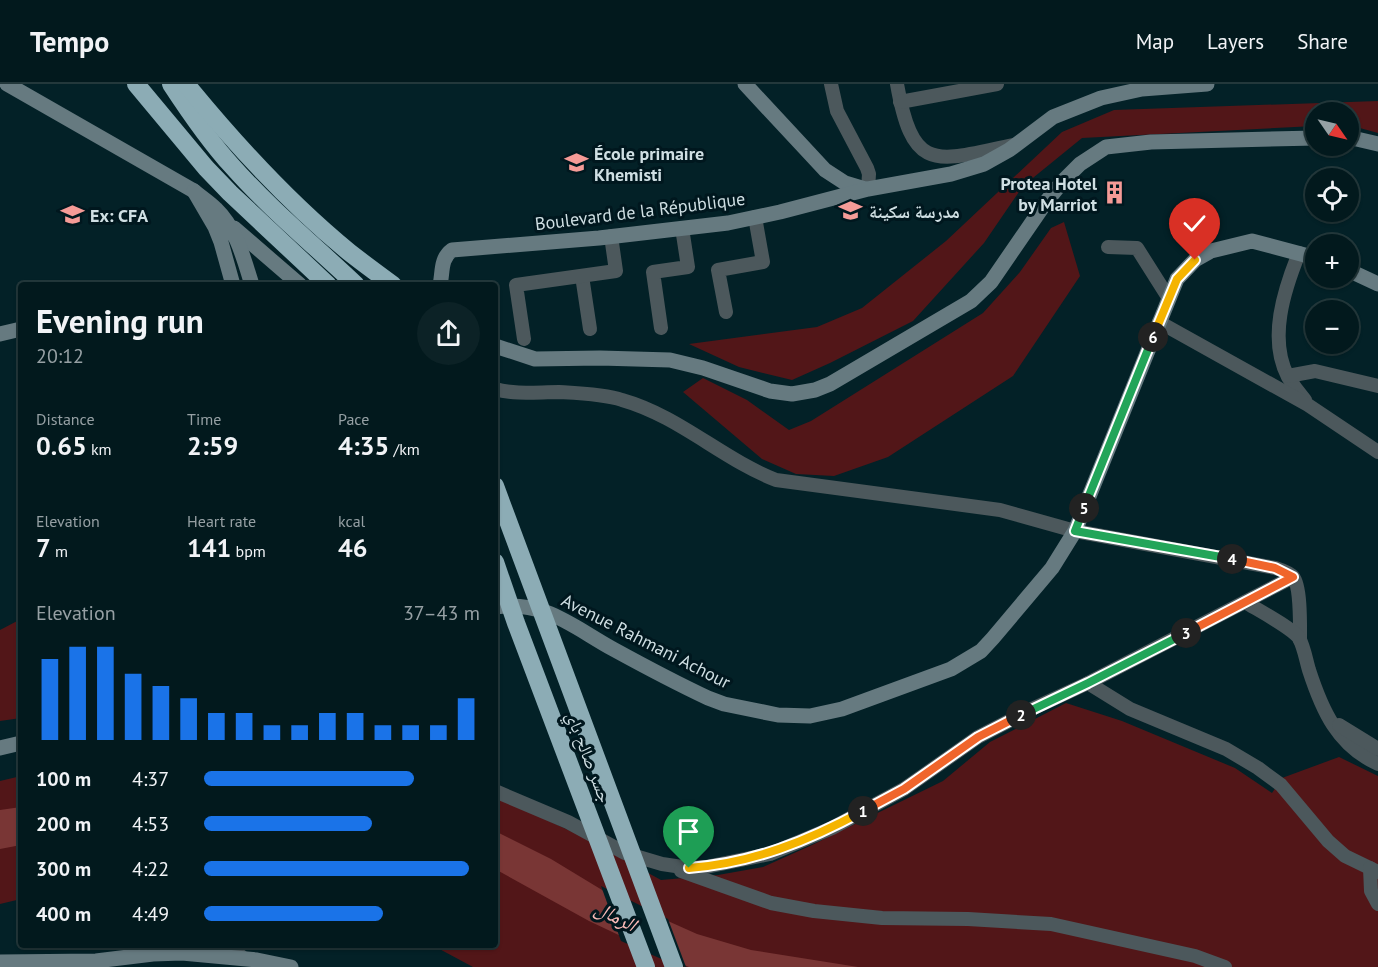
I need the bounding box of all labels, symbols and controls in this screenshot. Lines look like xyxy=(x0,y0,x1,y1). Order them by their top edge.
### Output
text: Tempo xyxy=(30,23,109,60)
text: Map xyxy=(1136,28,1174,55)
text: Layers xyxy=(1207,28,1264,55)
text: Share xyxy=(1297,28,1348,55)
north arrow xyxy=(1305,102,1359,156)
map controls xyxy=(1305,102,1359,354)
place label: École primaire Khemisti xyxy=(594,142,704,186)
school or university icon: École primaire Khemisti xyxy=(563,150,589,176)
button: locate xyxy=(1305,168,1359,222)
place label: Protea Hotel by Marriot xyxy=(1000,172,1098,216)
building icon: Protea Hotel by Marriot xyxy=(1102,180,1128,206)
street label: Boulevard de la République xyxy=(534,187,746,235)
school or university icon: مدرسة سكينة xyxy=(838,198,864,224)
pin xyxy=(1169,198,1220,260)
place label: مدرسة سكينة xyxy=(869,200,960,223)
school or university icon: Ex: CFA xyxy=(59,202,85,228)
place label: Ex: CFA xyxy=(90,204,148,227)
icon: check xyxy=(1178,207,1211,240)
button: + xyxy=(1305,234,1359,288)
text: Evening run xyxy=(36,299,204,342)
button: − xyxy=(1305,300,1359,354)
button: share xyxy=(417,302,480,365)
pin: 6 xyxy=(1138,322,1168,352)
text: 6 xyxy=(1148,327,1158,347)
text: 20:12 xyxy=(36,343,84,369)
text: Distance xyxy=(36,409,95,429)
text: Time xyxy=(187,409,221,429)
text: Pace xyxy=(338,409,369,429)
text: 0.65 xyxy=(36,429,87,462)
text: 2:59 xyxy=(187,429,238,462)
text: 4:35 xyxy=(338,429,389,462)
text: km xyxy=(87,439,112,459)
text: /km xyxy=(389,439,420,459)
pin: 5 xyxy=(1069,493,1099,523)
text: 5 xyxy=(1079,498,1089,518)
text: Elevation xyxy=(36,511,100,531)
text: Heart rate xyxy=(187,511,256,531)
text: kcal xyxy=(338,511,365,531)
text: 7 xyxy=(36,531,51,564)
text: 141 xyxy=(187,531,231,564)
text: 46 xyxy=(338,531,367,564)
text: m xyxy=(51,541,68,561)
text: bpm xyxy=(231,541,266,561)
pin: 4 xyxy=(1217,544,1247,574)
text: 4 xyxy=(1227,549,1237,569)
street label: Avenue Rahmani Achour xyxy=(558,588,734,694)
text: Elevation xyxy=(36,600,116,626)
text: 37–43 m xyxy=(403,600,480,626)
pin: 3 xyxy=(1171,618,1201,648)
text: 3 xyxy=(1181,623,1191,643)
pin: 2 xyxy=(1006,700,1036,730)
text: 2 xyxy=(1016,705,1026,725)
street label: جسر صالح باي xyxy=(558,708,617,807)
text: 100 m xyxy=(36,766,91,792)
text: 4:37 xyxy=(132,766,169,792)
pin: 1 xyxy=(848,796,878,826)
text: 1 xyxy=(858,801,868,821)
pin xyxy=(663,806,714,868)
text: 200 m xyxy=(36,811,91,837)
text: 4:53 xyxy=(132,811,169,837)
icon: arrive xyxy=(672,815,705,848)
text: 300 m xyxy=(36,856,91,882)
text: 4:22 xyxy=(132,856,169,882)
water label: الرمال xyxy=(591,895,643,938)
text: 400 m xyxy=(36,901,91,927)
text: 4:49 xyxy=(132,901,169,927)

